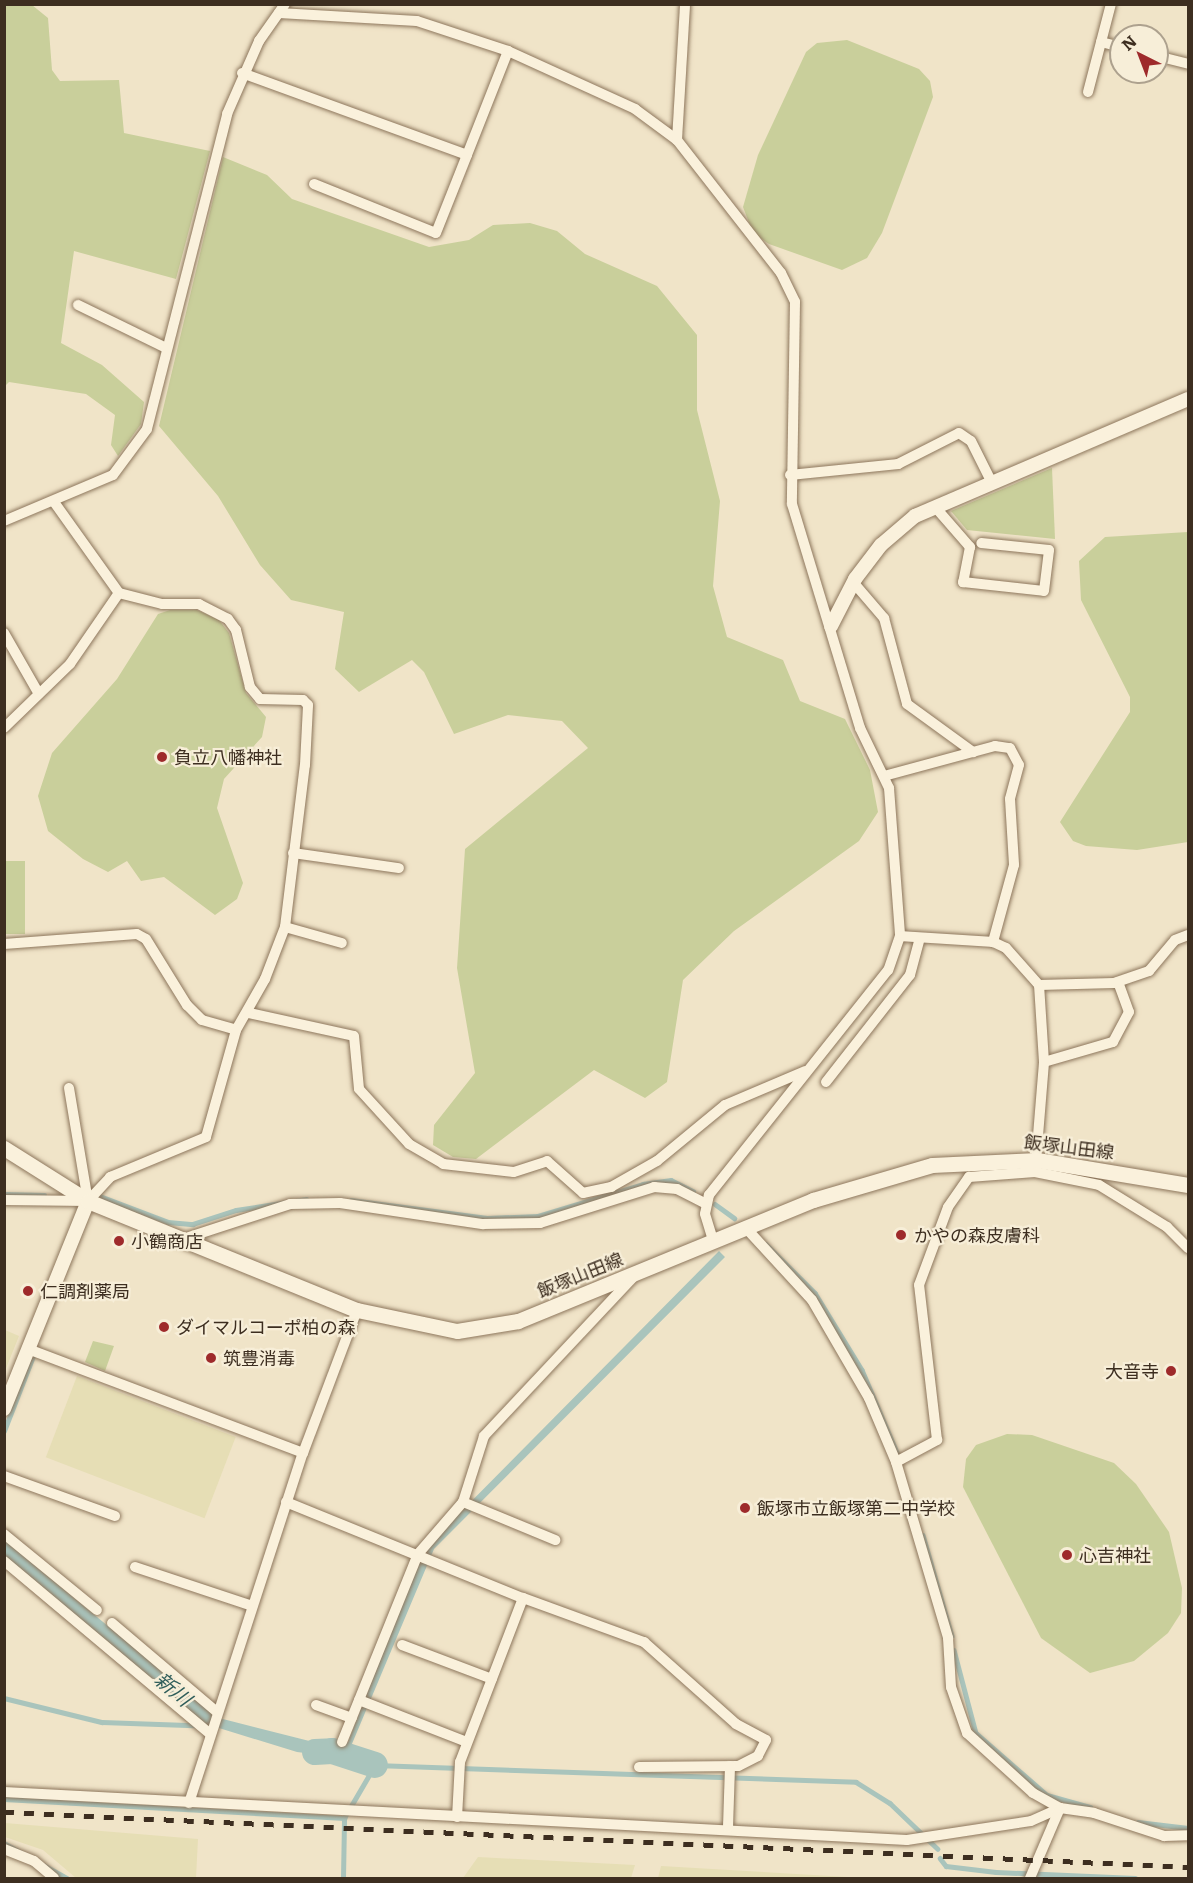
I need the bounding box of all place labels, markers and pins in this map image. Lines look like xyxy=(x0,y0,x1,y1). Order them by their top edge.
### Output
place label: 負立八幡神社 xyxy=(174,746,282,768)
marker: 負立八幡神社 xyxy=(155,750,169,764)
place label: かやの森皮膚科 xyxy=(914,1224,1040,1246)
marker: かやの森皮膚科 xyxy=(892,1226,910,1244)
place label: 小鶴商店 xyxy=(131,1230,203,1252)
marker: 小鶴商店 xyxy=(112,1234,126,1248)
place label: 仁調剤薬局 xyxy=(40,1280,130,1302)
marker: 仁調剤薬局 xyxy=(21,1284,35,1298)
place label: ダイマルコーポ柏の森 xyxy=(176,1316,356,1338)
marker: ダイマルコーポ柏の森 xyxy=(157,1320,171,1334)
place label: 筑豊消毒 xyxy=(223,1347,295,1369)
marker: 筑豊消毒 xyxy=(204,1351,218,1365)
place label: 大音寺 xyxy=(1105,1360,1159,1382)
marker: 大音寺 xyxy=(1164,1364,1178,1378)
place label: 飯塚市立飯塚第二中学校 xyxy=(757,1497,955,1519)
marker: 飯塚市立飯塚第二中学校 xyxy=(738,1501,752,1515)
place label: 心吉神社 xyxy=(1079,1544,1151,1566)
marker: 心吉神社 xyxy=(1060,1548,1074,1562)

